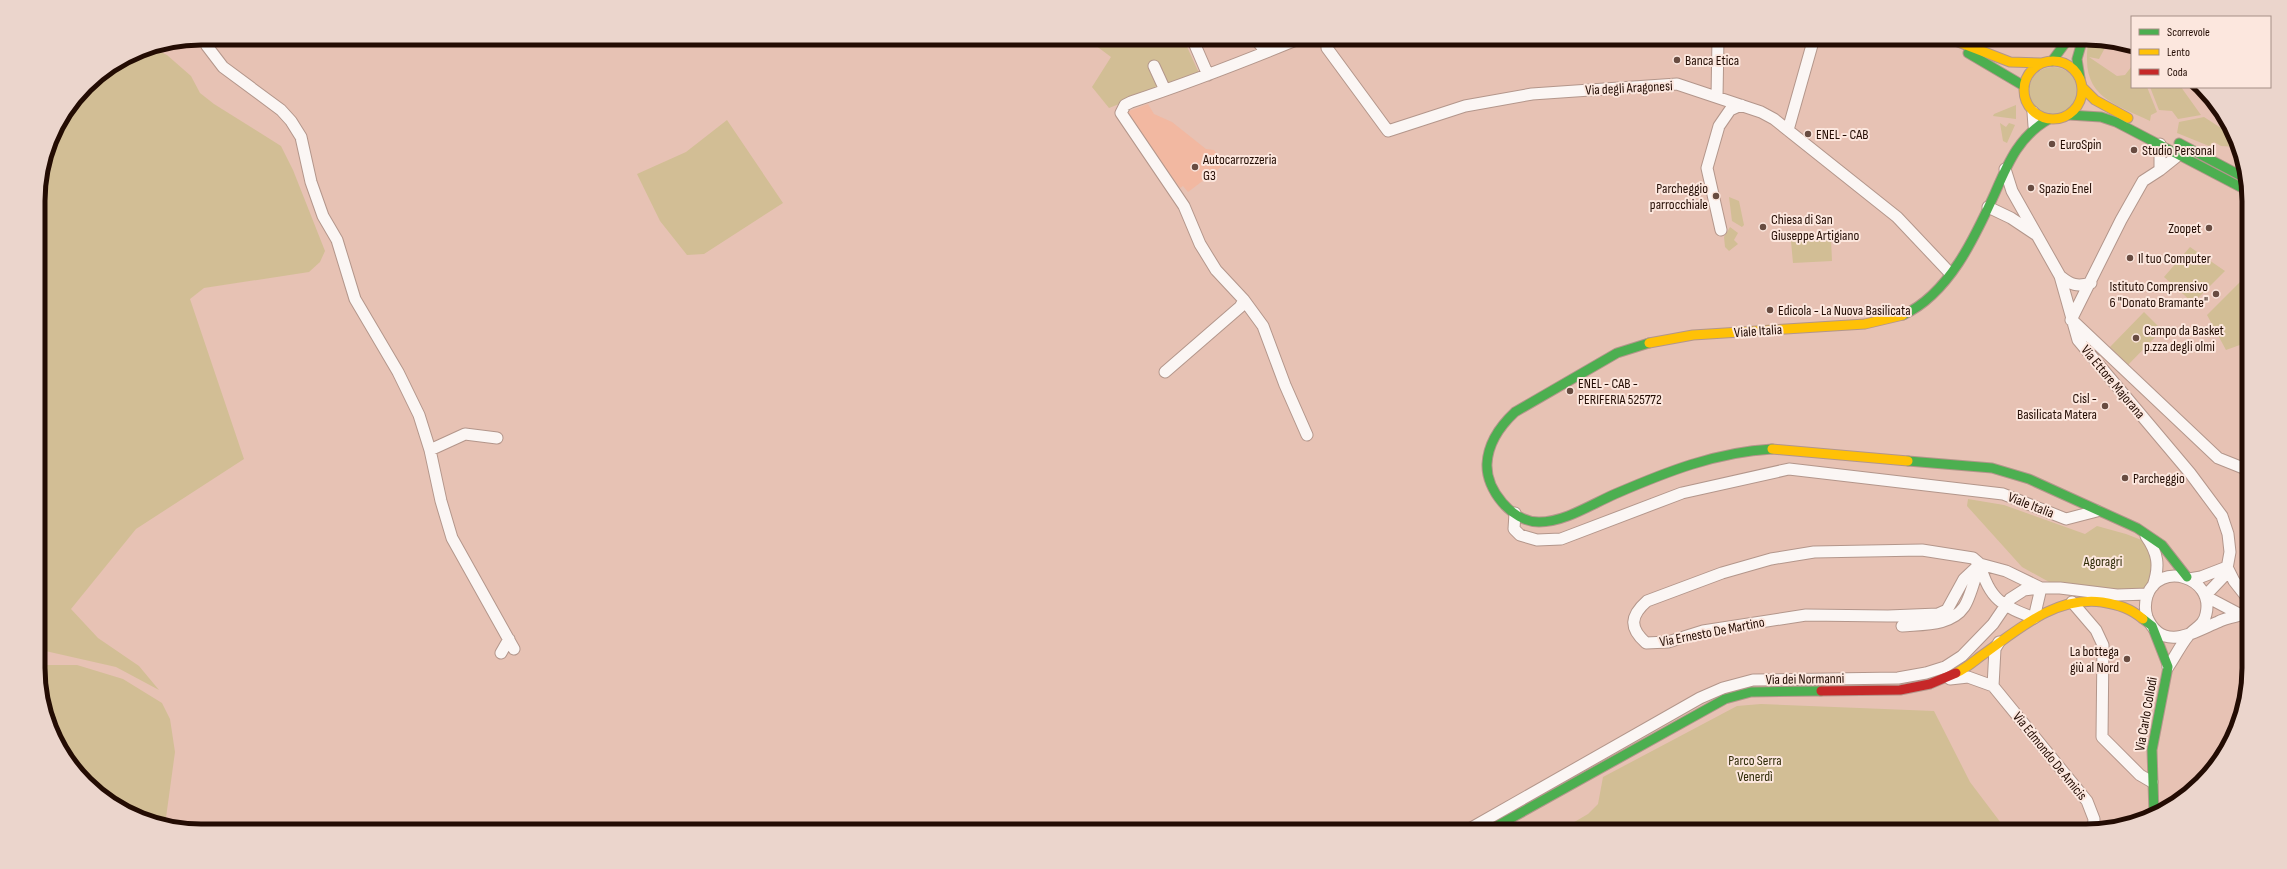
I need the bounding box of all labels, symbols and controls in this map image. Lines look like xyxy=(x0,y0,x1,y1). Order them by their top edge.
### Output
legend xyxy=(2131,16,2271,88)
text: Scorrevole xyxy=(2167,25,2210,40)
text: Lento xyxy=(2167,45,2190,60)
place label: Banca Etica xyxy=(1685,52,1739,69)
marker: Banca Etica xyxy=(1672,55,1682,65)
text: Coda xyxy=(2167,65,2188,80)
street label: Via degli Aragonesi xyxy=(1585,77,1673,99)
place label: ENEL - CAB xyxy=(1816,126,1869,143)
marker: ENEL - CAB xyxy=(1803,129,1813,139)
place label: EuroSpin xyxy=(2060,136,2102,153)
marker: EuroSpin xyxy=(2047,139,2057,149)
place label: Studio Personal xyxy=(2142,142,2215,159)
marker: Studio Personal xyxy=(2129,145,2139,155)
place label: Autocarrozzeria G3 xyxy=(1202,151,1277,184)
marker: Autocarrozzeria G3 xyxy=(1190,162,1200,172)
place label: Parcheggio parrocchiale xyxy=(1650,180,1708,213)
place label: Spazio Enel xyxy=(2039,180,2092,197)
marker: Spazio Enel xyxy=(2026,183,2036,193)
marker: Parcheggio parrocchiale xyxy=(1711,191,1721,201)
place label: Chiesa di San Giuseppe Artigiano xyxy=(1771,211,1859,244)
place label: Zoopet xyxy=(2168,220,2201,237)
marker: Chiesa di San Giuseppe Artigiano xyxy=(1758,222,1768,232)
marker: Zoopet xyxy=(2204,223,2214,233)
place label: Il tuo Computer xyxy=(2138,250,2211,267)
marker: Il tuo Computer xyxy=(2125,253,2135,263)
place label: Istituto Comprensivo 6 "Donato Bramante" xyxy=(2110,278,2208,311)
marker: Istituto Comprensivo 6 "Donato Bramante" xyxy=(2211,289,2221,299)
place label: Edicola - La Nuova Basilicata xyxy=(1778,302,1911,319)
marker: Edicola - La Nuova Basilicata xyxy=(1765,305,1775,315)
street label: Viale Italia xyxy=(1733,321,1783,341)
place label: Campo da Basket p.zza degli olmi xyxy=(2144,322,2224,355)
marker: Campo da Basket p.zza degli olmi xyxy=(2131,333,2141,343)
street label: Via Ettore Majorana xyxy=(2077,342,2149,422)
place label: ENEL - CAB - PERIFERIA 525772 xyxy=(1578,375,1662,408)
marker: ENEL - CAB - PERIFERIA 525772 xyxy=(1565,386,1575,396)
place label: Cisl - Basilicata Matera xyxy=(2017,390,2097,423)
marker: Cisl - Basilicata Matera xyxy=(2100,401,2110,411)
place label: Parcheggio xyxy=(2133,470,2185,487)
marker: Parcheggio xyxy=(2120,473,2130,483)
street label: Viale Italia xyxy=(2006,488,2056,522)
park label: Agoragri xyxy=(2083,553,2122,570)
street label: Via Ernesto De Martino xyxy=(1658,613,1766,651)
place label: La bottega giù al Nord xyxy=(2070,643,2119,676)
marker: La bottega giù al Nord xyxy=(2122,654,2132,664)
street label: Via dei Normanni xyxy=(1765,670,1845,688)
street label: Via Carlo Collodi xyxy=(2131,676,2161,752)
street label: Via Edmondo De Amicis xyxy=(2009,708,2091,804)
park label: Parco Serra Venerdì xyxy=(1728,752,1782,785)

